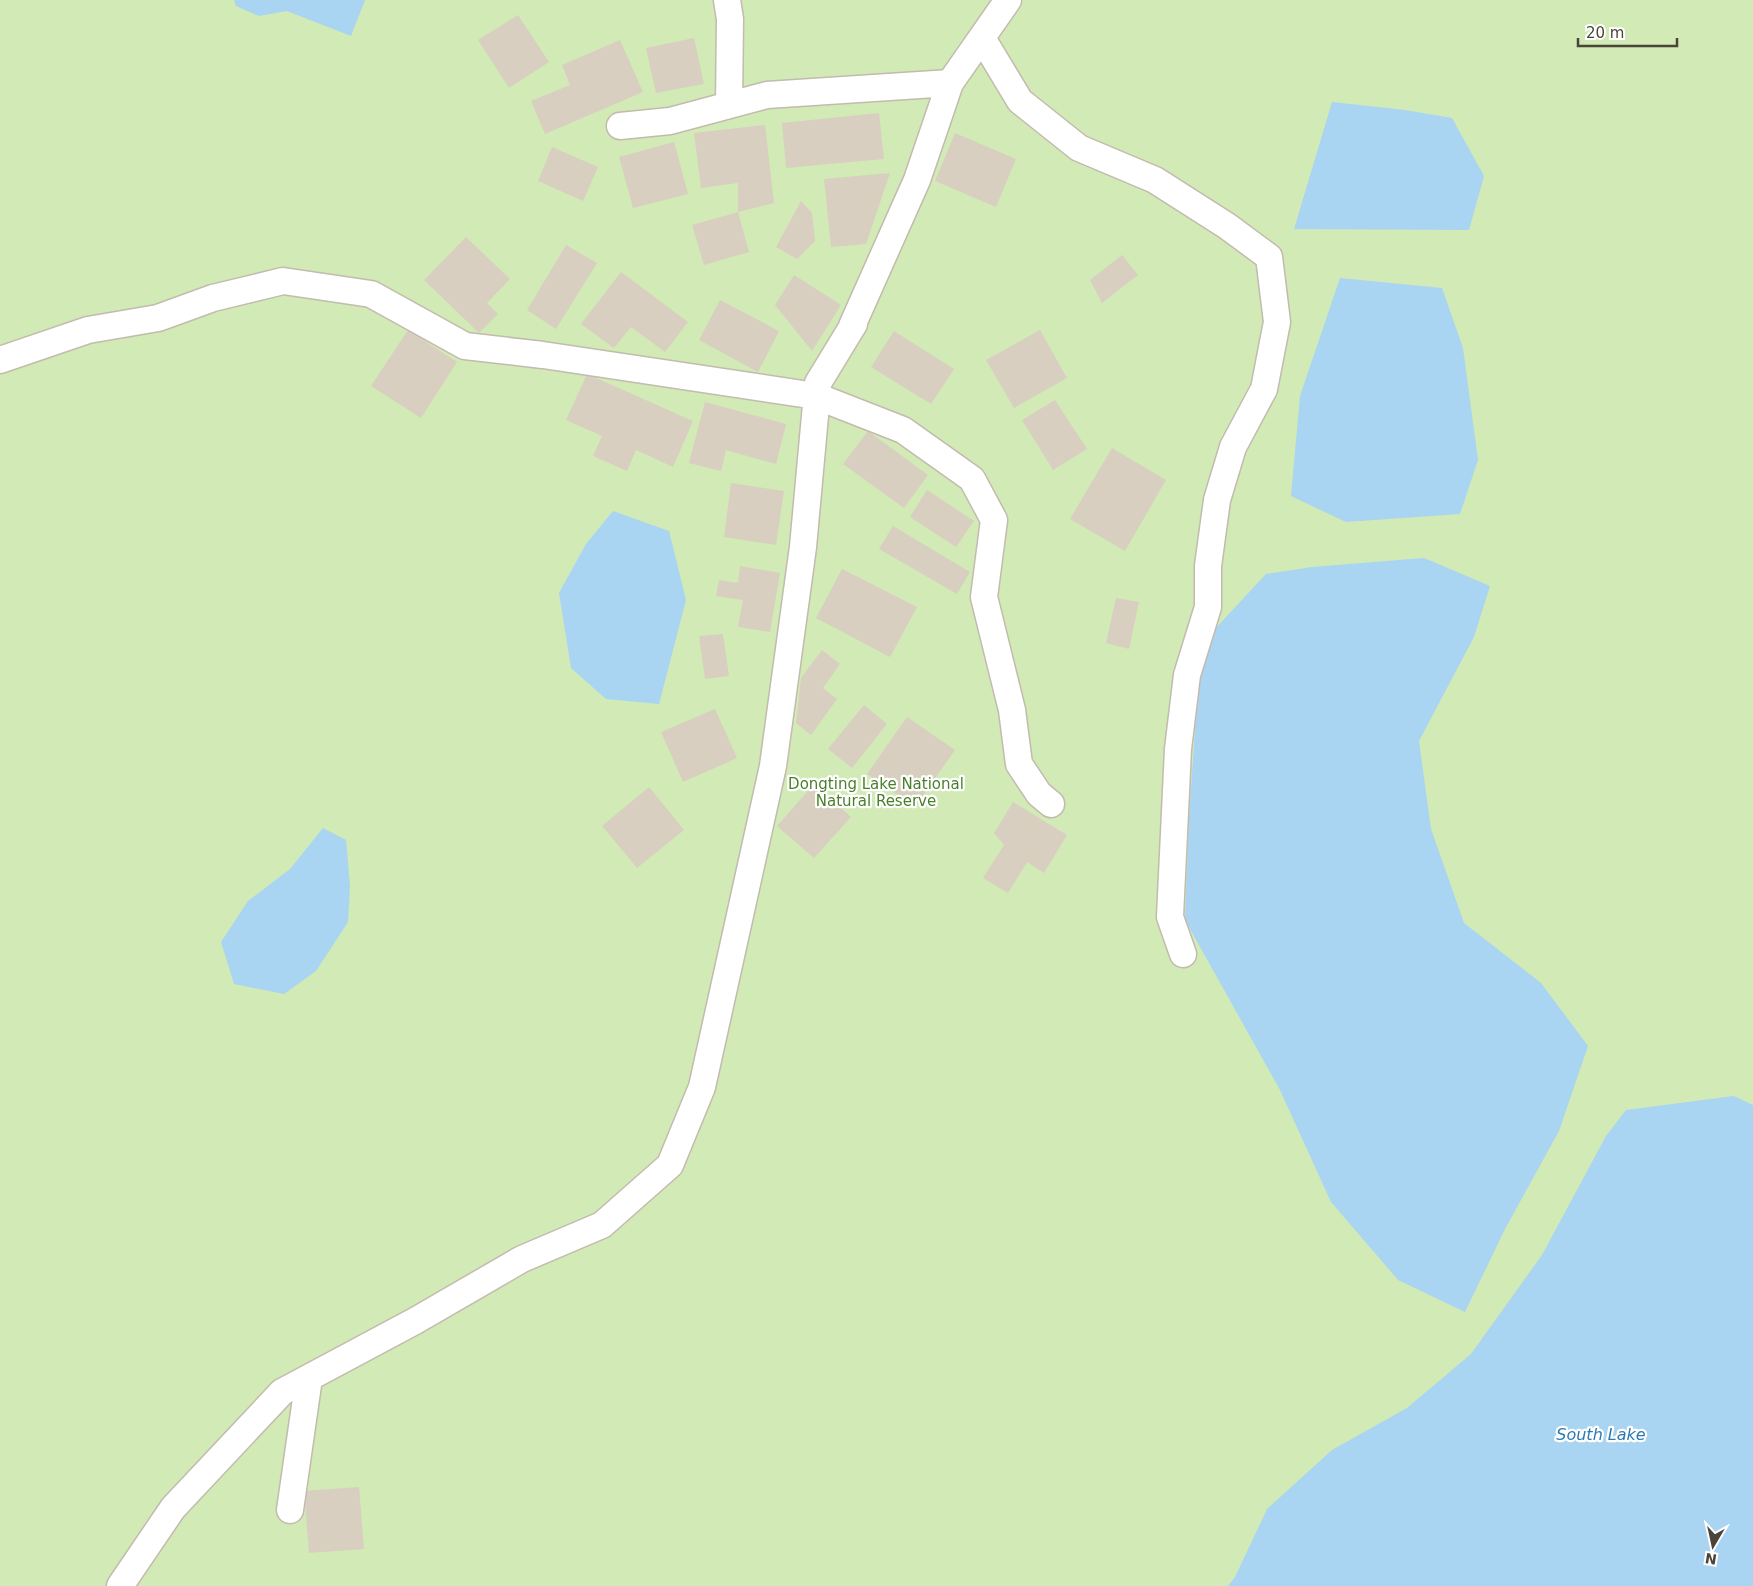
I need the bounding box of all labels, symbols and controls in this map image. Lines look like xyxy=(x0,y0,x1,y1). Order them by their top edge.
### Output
scale bar xyxy=(1578,15,1677,47)
text: 20 m xyxy=(1586,24,1624,42)
park label: Dongting Lake National Natural Reserve xyxy=(788,775,964,810)
water label: South Lake xyxy=(1556,1425,1646,1444)
north arrow xyxy=(1688,1521,1738,1571)
text: N xyxy=(1704,1550,1718,1568)

